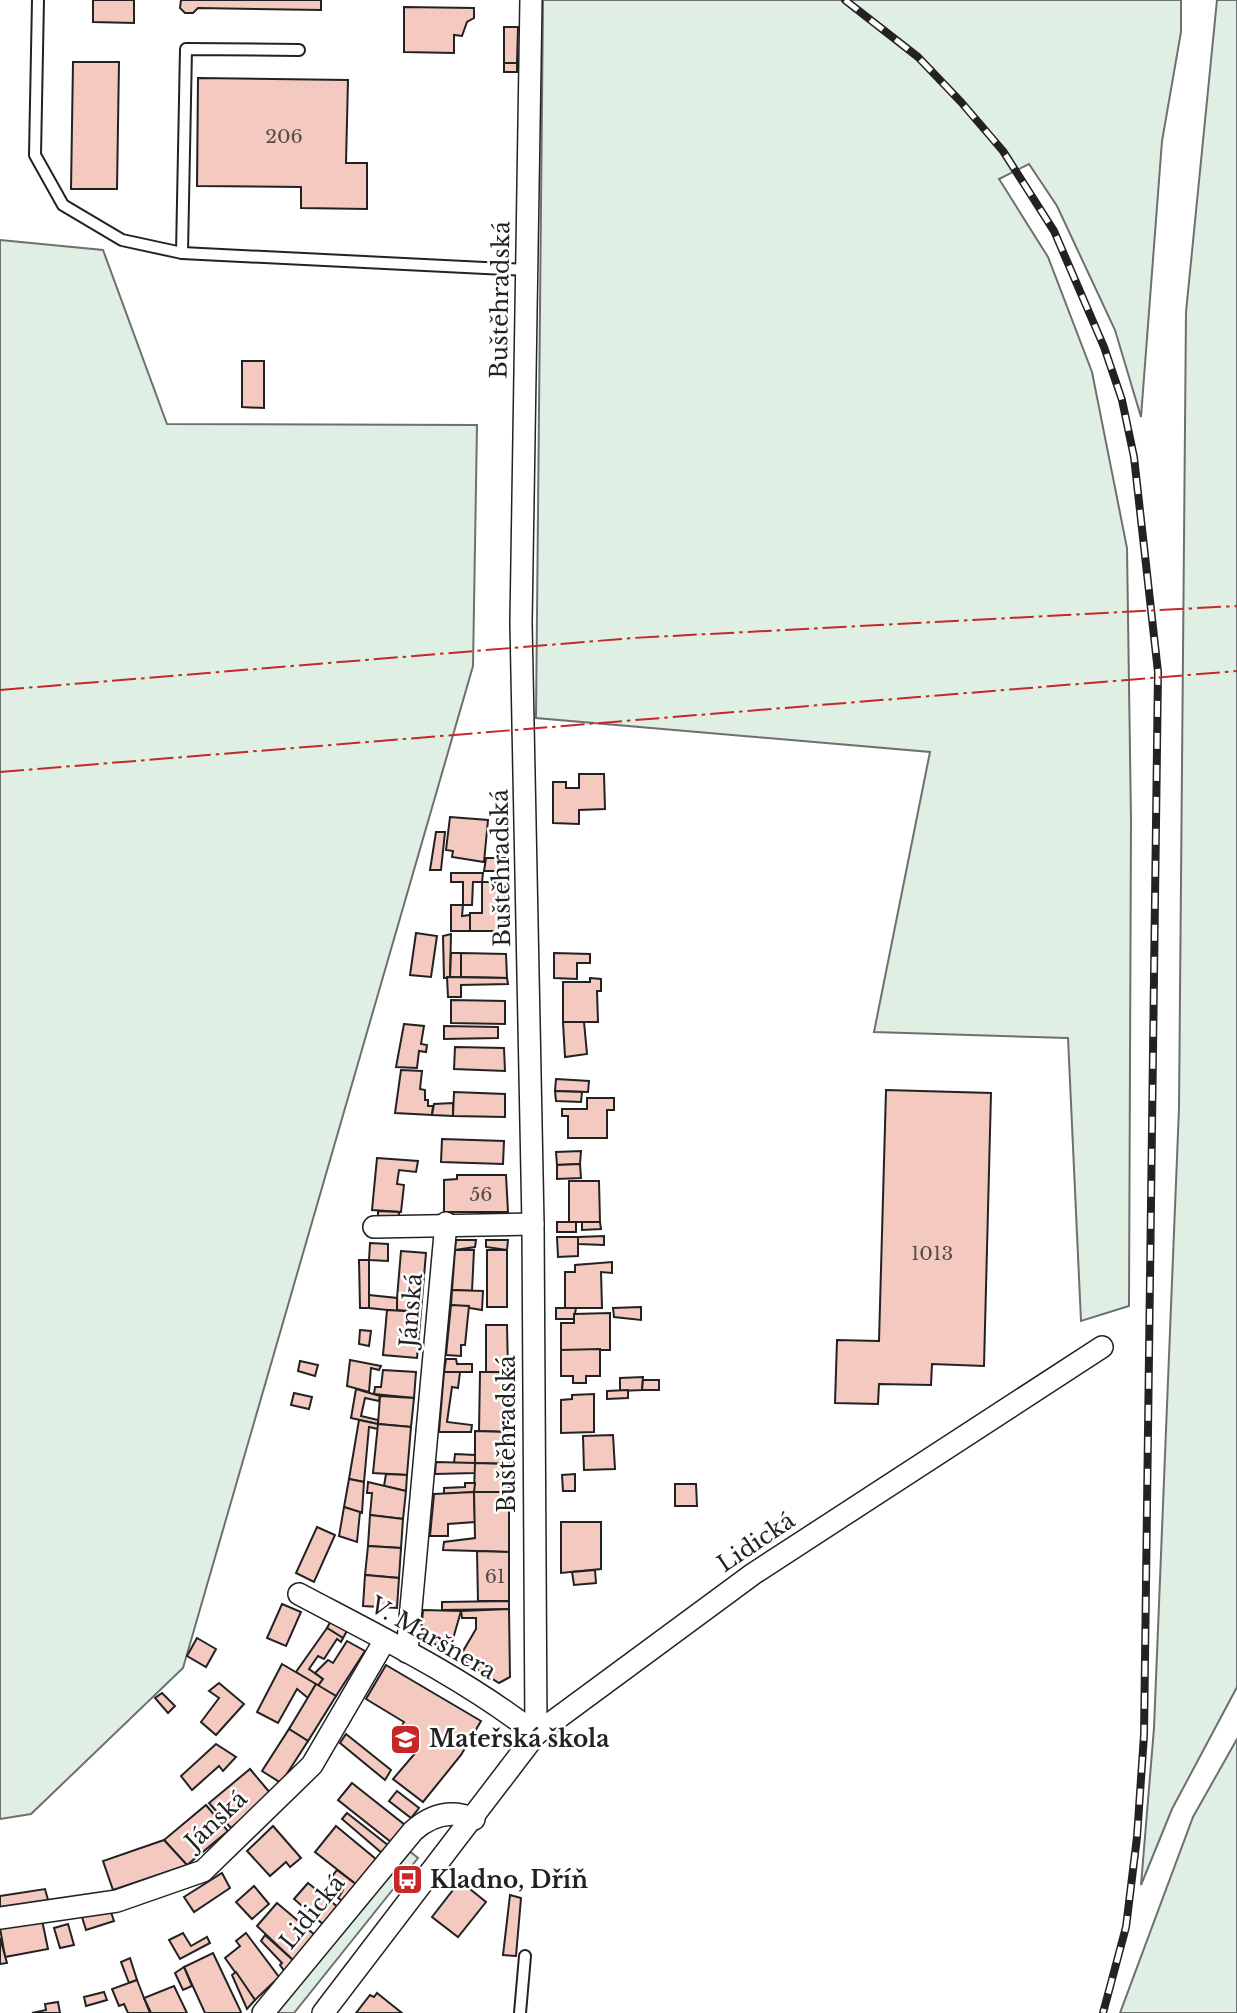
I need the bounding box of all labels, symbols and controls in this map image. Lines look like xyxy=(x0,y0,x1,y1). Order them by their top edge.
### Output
house number: 206 xyxy=(265,125,303,148)
street label: Buštěhradská xyxy=(485,221,515,379)
street label: Buštěhradská xyxy=(486,789,516,947)
house number: 56 xyxy=(469,1183,493,1206)
house number: 1013 xyxy=(911,1242,953,1265)
street label: Jánská xyxy=(394,1272,428,1351)
street label: Buštěhradská xyxy=(493,1355,521,1513)
street label: Lidická xyxy=(712,1506,800,1578)
house number: 61 xyxy=(485,1565,505,1588)
street label: V. Maršnera xyxy=(364,1590,501,1685)
school or university icon: Mateřská škola xyxy=(389,1722,423,1756)
place label: Mateřská škola xyxy=(429,1725,609,1753)
street label: Jánská xyxy=(177,1784,253,1858)
bus stop icon: Kladno, Dříň xyxy=(390,1863,424,1897)
place label: Kladno, Dříň xyxy=(430,1866,588,1894)
street label: Lidická xyxy=(274,1869,350,1955)

